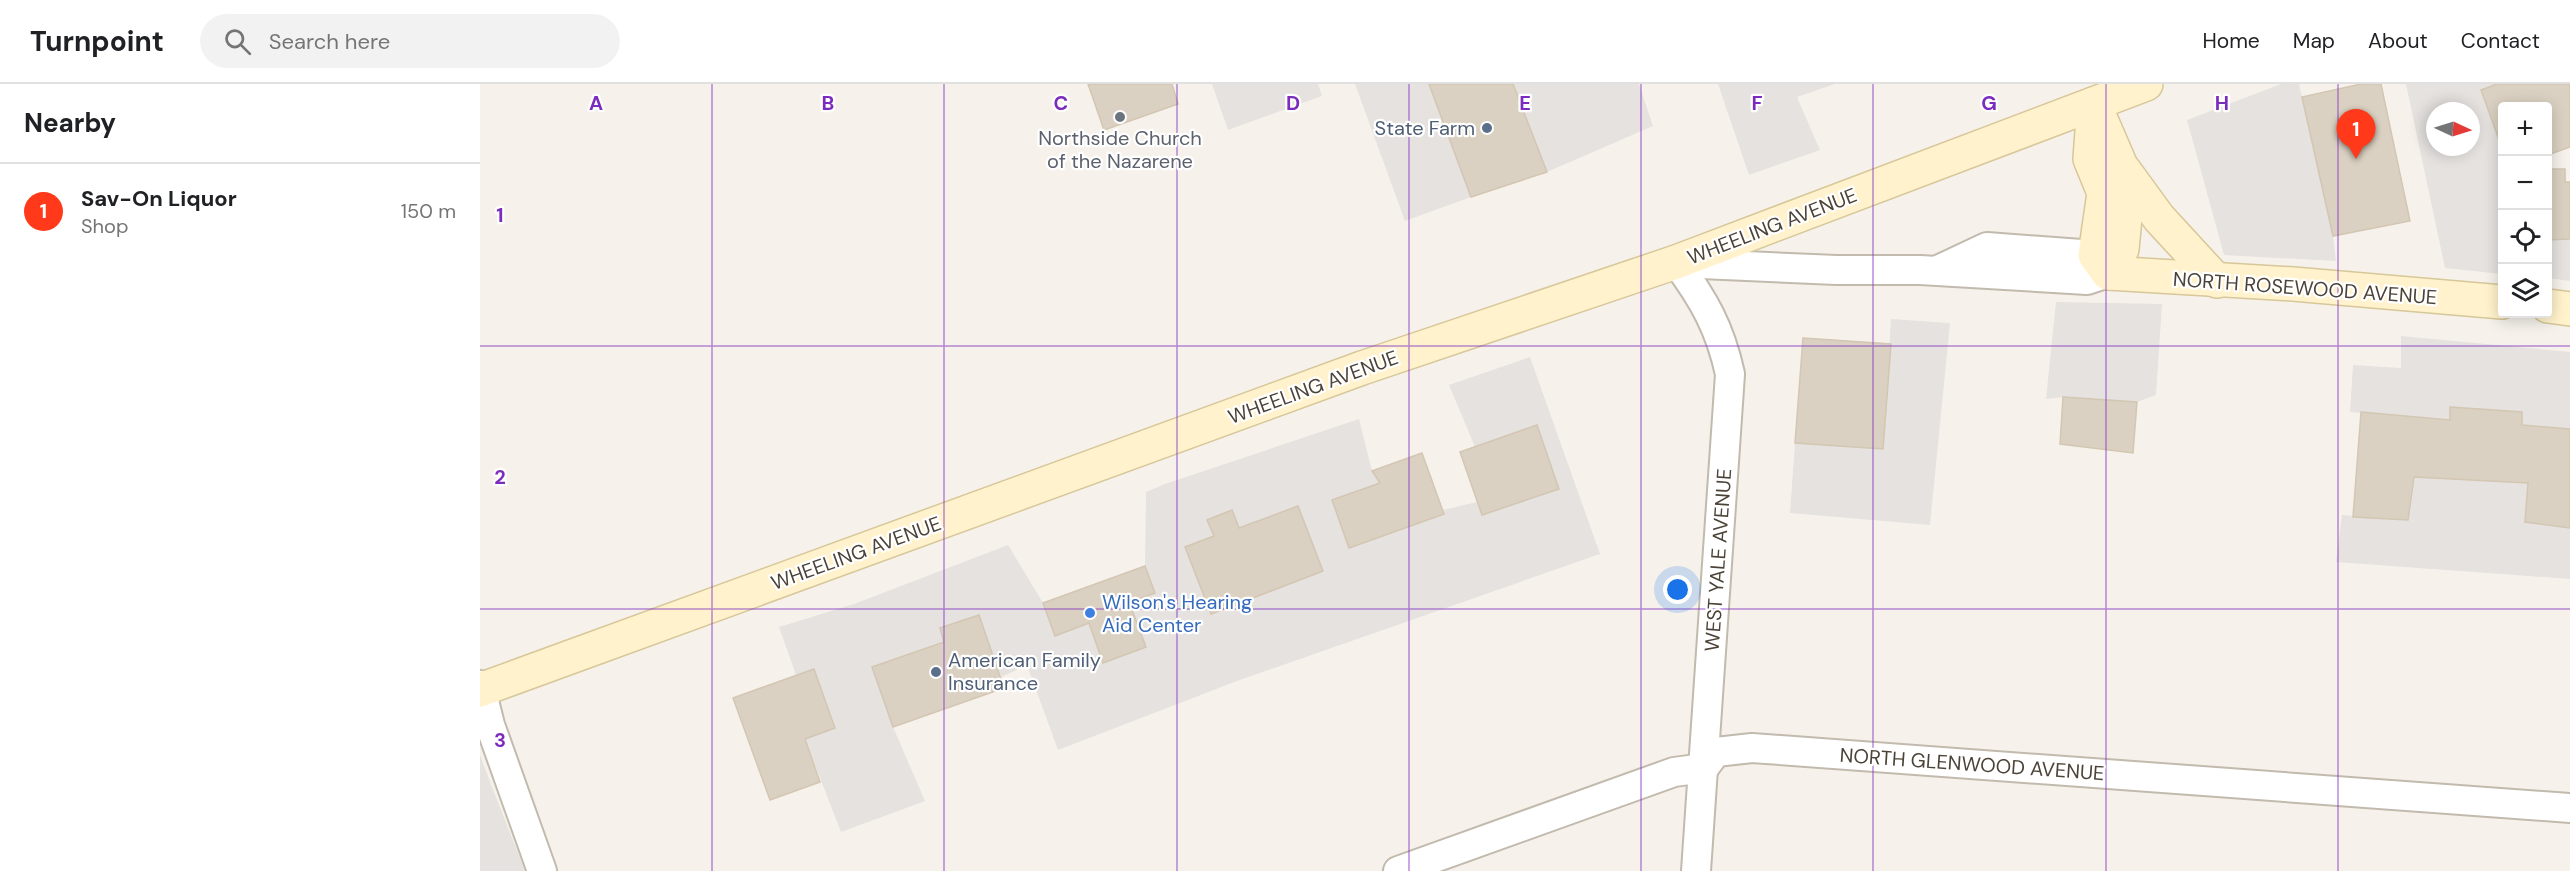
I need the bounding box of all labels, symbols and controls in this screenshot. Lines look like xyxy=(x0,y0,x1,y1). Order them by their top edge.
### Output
search box xyxy=(200,14,620,68)
text: Turnpoint xyxy=(30,23,164,60)
icon: search xyxy=(221,25,254,58)
text: Search here xyxy=(269,27,390,56)
text: Home xyxy=(2202,27,2260,55)
text: Map xyxy=(2293,27,2335,55)
text: About xyxy=(2368,27,2428,55)
text: Contact xyxy=(2461,27,2540,55)
text: A xyxy=(589,90,603,116)
text: B xyxy=(822,90,834,116)
text: C xyxy=(1054,90,1068,116)
text: D xyxy=(1286,90,1300,116)
text: E xyxy=(1519,90,1531,116)
text: F xyxy=(1751,90,1763,116)
text: G xyxy=(1981,90,1997,116)
text: H xyxy=(2215,90,2229,116)
north arrow xyxy=(2426,102,2480,156)
map controls xyxy=(2498,102,2552,318)
button: + xyxy=(2498,102,2552,156)
text: Nearby xyxy=(24,106,116,140)
marker: Northside Church of the Nazarene xyxy=(1113,110,1127,124)
pin: 1 xyxy=(2336,110,2376,159)
place label: State Farm xyxy=(1375,115,1475,141)
marker: State Farm xyxy=(1480,121,1494,135)
place label: Northside Church of the Nazarene xyxy=(1038,125,1202,174)
button: − xyxy=(2498,156,2552,210)
street label: WHEELING AVENUE xyxy=(1684,182,1860,270)
text: Sav-On Liquor xyxy=(81,184,237,213)
text: 1 xyxy=(40,198,47,224)
text: 150 m xyxy=(401,198,456,224)
text: 1 xyxy=(496,202,504,228)
button: locate xyxy=(2498,210,2552,264)
text: Shop xyxy=(81,213,128,239)
button: layers xyxy=(2498,264,2552,318)
street label: NORTH ROSEWOOD AVENUE xyxy=(2172,266,2438,310)
street label: WHEELING AVENUE xyxy=(1224,344,1402,430)
text: 2 xyxy=(494,464,506,490)
street label: WEST YALE AVENUE xyxy=(1699,468,1737,652)
street label: WHEELING AVENUE xyxy=(767,510,945,596)
your location xyxy=(1663,575,1692,604)
place label: Wilson's Hearing Aid Center xyxy=(1102,589,1252,638)
marker: Wilson's Hearing Aid Center xyxy=(1083,606,1097,620)
place label: American Family Insurance xyxy=(948,647,1101,696)
marker: American Family Insurance xyxy=(929,665,943,679)
text: 3 xyxy=(494,727,506,753)
street label: NORTH GLENWOOD AVENUE xyxy=(1839,742,2105,786)

